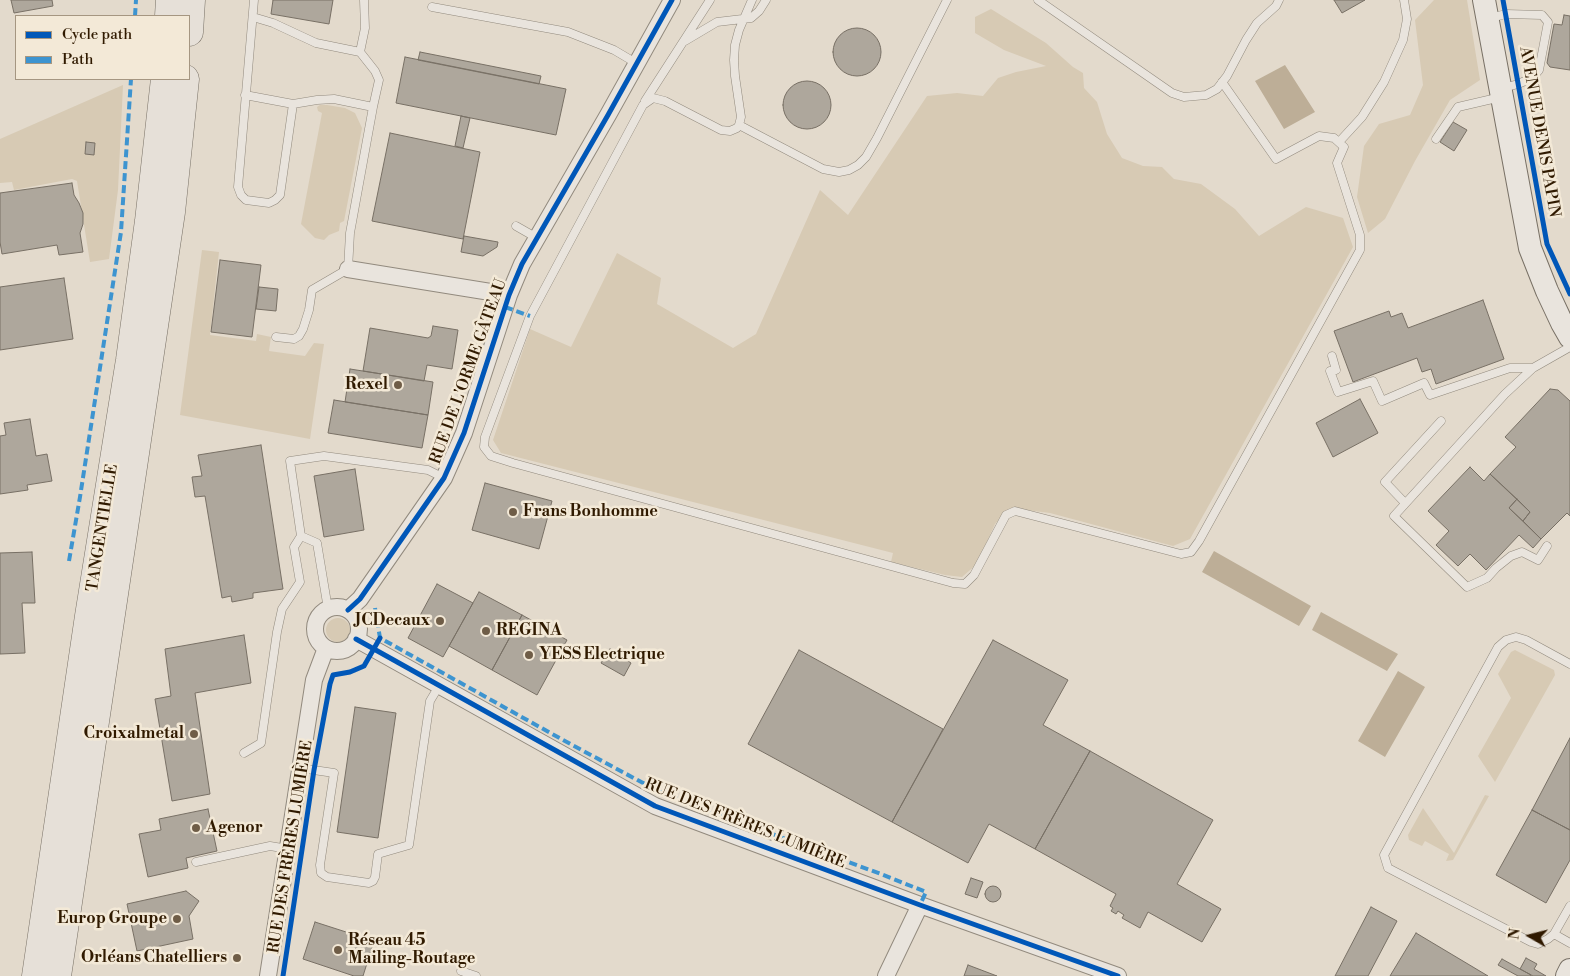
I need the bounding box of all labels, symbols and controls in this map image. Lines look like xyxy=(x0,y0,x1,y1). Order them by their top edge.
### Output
legend xyxy=(15,15,190,80)
text: Cycle path xyxy=(62,25,132,44)
street label: AVENUE DENIS PAPIN xyxy=(1515,45,1563,219)
text: Path xyxy=(62,50,94,69)
street label: RUE DE L'ORME GÂTEAU xyxy=(426,277,512,467)
place label: Rexel xyxy=(345,375,388,395)
marker: Rexel xyxy=(392,379,404,391)
street label: TANGENTIELLE xyxy=(83,463,123,593)
place label: Frans Bonhomme xyxy=(523,502,658,522)
marker: Frans Bonhomme xyxy=(507,506,519,518)
place label: JCDecaux xyxy=(355,611,430,631)
marker: JCDecaux xyxy=(434,615,446,627)
place label: REGINA xyxy=(496,621,562,641)
marker: REGINA xyxy=(480,625,492,637)
place label: YESS Electrique xyxy=(539,645,665,665)
marker: YESS Electrique xyxy=(523,649,535,661)
place label: Croixalmetal xyxy=(84,724,184,744)
marker: Croixalmetal xyxy=(188,728,200,740)
street label: RUE DES FRÈRES LUMIÈRE xyxy=(265,739,317,955)
street label: RUE DES FRÈRES LUMIÈRE xyxy=(641,775,849,873)
place label: Agenor xyxy=(206,818,263,838)
marker: Agenor xyxy=(190,822,202,834)
place label: Europ Groupe xyxy=(57,909,167,929)
north arrow xyxy=(1505,911,1555,961)
marker: Europ Groupe xyxy=(171,913,183,925)
text: N xyxy=(1505,927,1525,941)
place label: Réseau 45 Mailing-Routage xyxy=(348,931,475,969)
marker: Réseau 45 Mailing-Routage xyxy=(332,944,344,956)
place label: Orléans Chatelliers xyxy=(81,948,227,968)
marker: Orléans Chatelliers xyxy=(231,952,243,964)

